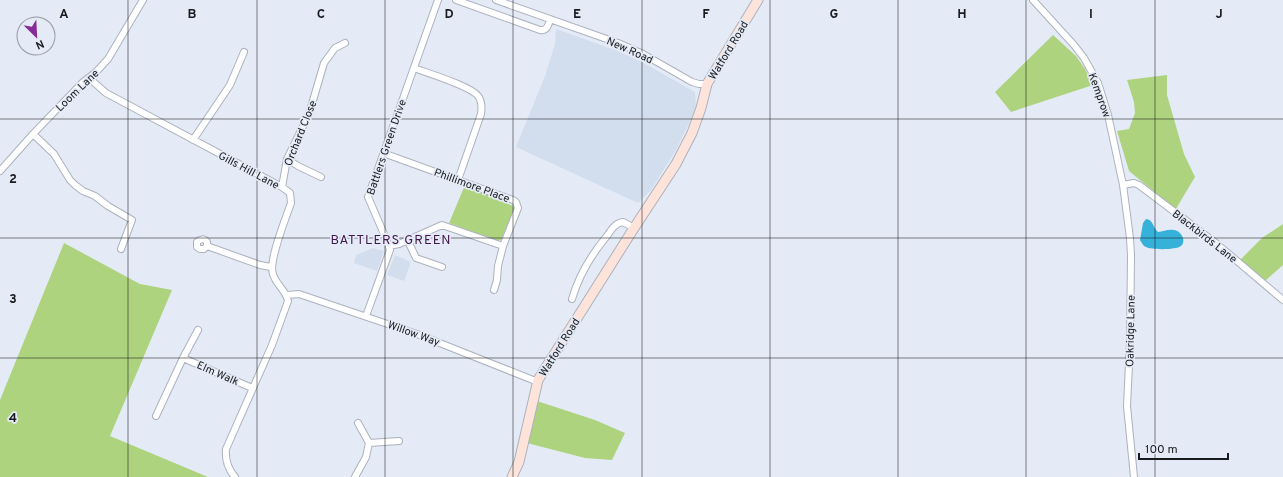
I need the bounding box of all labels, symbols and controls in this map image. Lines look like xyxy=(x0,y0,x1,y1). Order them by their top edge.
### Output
text: A xyxy=(59,7,69,23)
text: B xyxy=(188,7,197,23)
text: C xyxy=(317,7,325,23)
text: D xyxy=(444,7,454,23)
text: E xyxy=(573,7,581,23)
text: F xyxy=(702,7,710,23)
text: G xyxy=(830,7,839,23)
text: H xyxy=(957,7,967,23)
text: I xyxy=(1089,7,1093,23)
text: J xyxy=(1215,7,1223,23)
north arrow xyxy=(16,16,56,56)
street label: Watford Road xyxy=(706,18,752,83)
street label: New Road xyxy=(604,34,655,67)
text: N xyxy=(33,36,46,52)
street label: Loom Lane xyxy=(53,67,102,115)
street label: Kemprow xyxy=(1085,71,1114,120)
street label: Orchard Close xyxy=(281,98,320,168)
street label: Battlers Green Drive xyxy=(364,98,410,197)
street label: Gills Hill Lane xyxy=(216,149,281,193)
street label: Phillimore Place xyxy=(432,166,512,206)
text: 2 xyxy=(9,172,17,188)
street label: Blackbirds Lane xyxy=(1169,207,1240,267)
district label: BATTLERS GREEN xyxy=(330,233,452,249)
text: 3 xyxy=(9,292,17,308)
street label: Oakridge Lane xyxy=(1123,295,1139,367)
street label: Watford Road xyxy=(536,316,583,379)
street label: Willow Way xyxy=(386,318,442,350)
street label: Elm Walk xyxy=(194,358,241,389)
text: 4 xyxy=(9,411,17,427)
scale bar xyxy=(1139,435,1228,461)
text: 100 m xyxy=(1145,442,1178,458)

